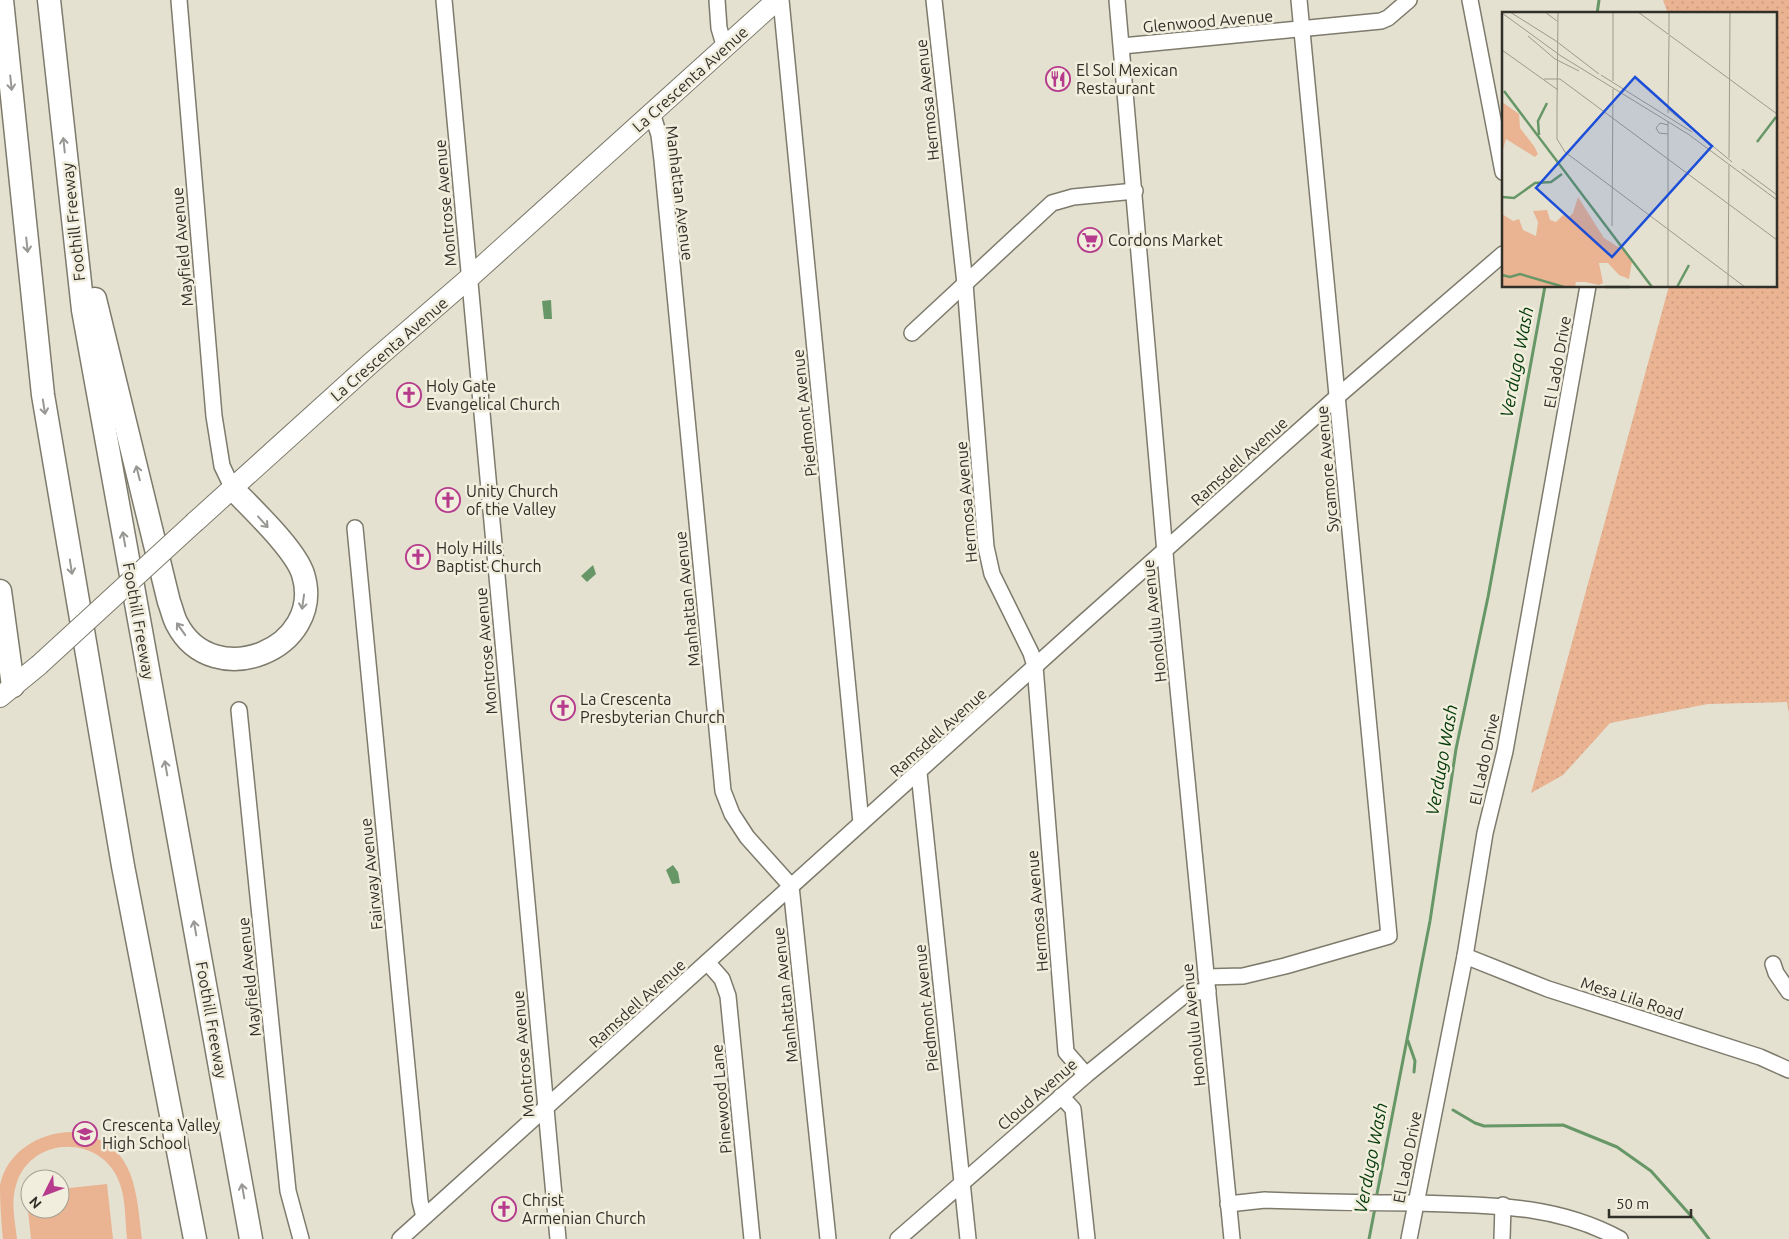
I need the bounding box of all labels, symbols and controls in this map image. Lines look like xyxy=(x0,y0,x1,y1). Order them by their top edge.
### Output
street label: Glenwood Avenue xyxy=(1142,6,1274,36)
inset map xyxy=(1502,12,1776,288)
street label: La Crescenta Avenue xyxy=(629,22,751,136)
street label: Hermosa Avenue xyxy=(912,38,942,162)
place label: El Sol Mexican Restaurant xyxy=(1076,61,1178,97)
restaurant icon: El Sol Mexican Restaurant xyxy=(1045,66,1071,92)
one-way arrow xyxy=(6,75,15,91)
street label: Manhattan Avenue xyxy=(663,124,697,262)
one-way arrow xyxy=(59,138,69,154)
street label: Montrose Avenue xyxy=(430,139,460,267)
street label: Foothill Freeway xyxy=(58,162,88,282)
street label: Mayfield Avenue xyxy=(168,187,196,307)
supermarket icon: Cordons Market xyxy=(1077,227,1103,253)
place label: Cordons Market xyxy=(1108,231,1223,249)
one-way arrow xyxy=(22,237,32,253)
street label: La Crescenta Avenue xyxy=(327,293,451,405)
water label: Verdugo Wash xyxy=(1495,305,1537,419)
street label: El Lado Drive xyxy=(1540,314,1574,410)
street label: Piedmont Avenue xyxy=(788,349,820,477)
place label: Holy Gate Evangelical Church xyxy=(426,377,560,413)
church icon: Holy Gate Evangelical Church xyxy=(396,382,422,408)
one-way arrow xyxy=(40,398,50,414)
street label: Sycamore Avenue xyxy=(1312,405,1342,533)
street label: Ramsdell Avenue xyxy=(1187,413,1291,509)
street label: Hermosa Avenue xyxy=(952,440,980,564)
one-way arrow xyxy=(133,466,142,482)
place label: Unity Church of the Valley xyxy=(466,482,558,518)
church icon: Unity Church of the Valley xyxy=(435,487,461,513)
one-way arrow xyxy=(258,516,269,529)
street label: Manhattan Avenue xyxy=(671,530,703,668)
one-way arrow xyxy=(119,532,129,548)
place label: Holy Hills Baptist Church xyxy=(436,539,542,575)
church icon: Holy Hills Baptist Church xyxy=(405,544,431,570)
one-way arrow xyxy=(66,559,76,575)
street label: Honolulu Avenue xyxy=(1139,559,1169,683)
street label: Foothill Freeway xyxy=(120,561,158,681)
street label: Montrose Avenue xyxy=(471,587,501,715)
one-way arrow xyxy=(298,594,308,610)
one-way arrow xyxy=(176,622,186,636)
street label: Ramsdell Avenue xyxy=(886,684,990,780)
place label: La Crescenta Presbyterian Church xyxy=(580,690,725,726)
church icon: La Crescenta Presbyterian Church xyxy=(550,695,576,721)
water label: Verdugo Wash xyxy=(1421,703,1461,817)
street label: El Lado Drive xyxy=(1465,711,1503,807)
one-way arrow xyxy=(160,760,170,776)
street label: Fairway Avenue xyxy=(356,817,386,931)
street label: Hermosa Avenue xyxy=(1023,849,1051,973)
street label: Mayfield Avenue xyxy=(234,917,264,1037)
one-way arrow xyxy=(189,920,199,936)
street label: Manhattan Avenue xyxy=(769,926,801,1064)
street label: Piedmont Avenue xyxy=(910,944,942,1072)
street label: Ramsdell Avenue xyxy=(585,955,689,1051)
street label: Foothill Freeway xyxy=(193,960,231,1080)
street label: Honolulu Avenue xyxy=(1178,963,1208,1087)
street label: Mesa Lila Road xyxy=(1579,973,1685,1023)
street label: Montrose Avenue xyxy=(508,990,538,1118)
street label: Pinewood Lane xyxy=(707,1043,735,1155)
street label: Cloud Avenue xyxy=(994,1055,1080,1133)
water label: Verdugo Wash xyxy=(1349,1101,1391,1215)
street label: El Lado Drive xyxy=(1389,1109,1425,1205)
place label: Crescenta Valley High School xyxy=(102,1116,220,1152)
school or university icon: Crescenta Valley High School xyxy=(72,1121,98,1147)
north arrow xyxy=(20,1169,70,1219)
one-way arrow xyxy=(237,1183,247,1199)
scale bar xyxy=(1609,1186,1692,1218)
place label: Christ Armenian Church xyxy=(522,1191,646,1227)
text: N xyxy=(26,1193,45,1212)
text: 50 m xyxy=(1616,1195,1649,1212)
church icon: Christ Armenian Church xyxy=(491,1196,517,1222)

